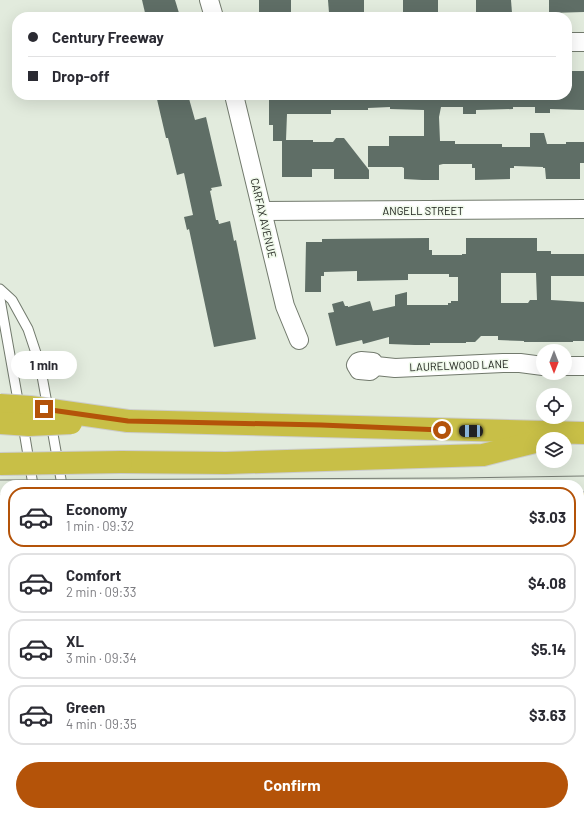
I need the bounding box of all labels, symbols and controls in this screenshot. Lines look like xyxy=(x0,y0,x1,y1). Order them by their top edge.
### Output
text: Century Freeway xyxy=(52,28,164,46)
text: Drop-off xyxy=(52,67,110,85)
street label: CARFAX AVENUE xyxy=(249,177,280,259)
street label: ANGELL STREET xyxy=(383,204,463,217)
north arrow xyxy=(536,344,572,380)
map controls xyxy=(536,344,572,468)
callout: 1 min xyxy=(11,351,77,379)
text: 1 min xyxy=(30,357,58,373)
street label: LAURELWOOD LANE xyxy=(409,357,509,373)
button: locate xyxy=(536,388,572,424)
route end xyxy=(35,400,53,418)
route start xyxy=(433,421,451,439)
car xyxy=(459,425,483,437)
button: layers xyxy=(536,432,572,468)
icon: car xyxy=(18,499,54,535)
text: Economy xyxy=(66,500,127,518)
text: $3.03 xyxy=(529,508,566,526)
text: 1 min · 09:32 xyxy=(66,518,134,534)
icon: car xyxy=(18,565,54,601)
text: Comfort xyxy=(66,566,121,584)
text: $4.08 xyxy=(528,574,566,592)
text: 2 min · 09:33 xyxy=(66,584,137,600)
icon: car xyxy=(18,631,54,667)
text: XL xyxy=(66,632,84,650)
text: $5.14 xyxy=(531,640,566,658)
text: 3 min · 09:34 xyxy=(66,650,137,666)
icon: car xyxy=(18,697,54,733)
text: Green xyxy=(66,698,105,716)
text: $3.63 xyxy=(529,706,566,724)
text: 4 min · 09:35 xyxy=(66,716,137,732)
button: Confirm xyxy=(16,762,568,808)

